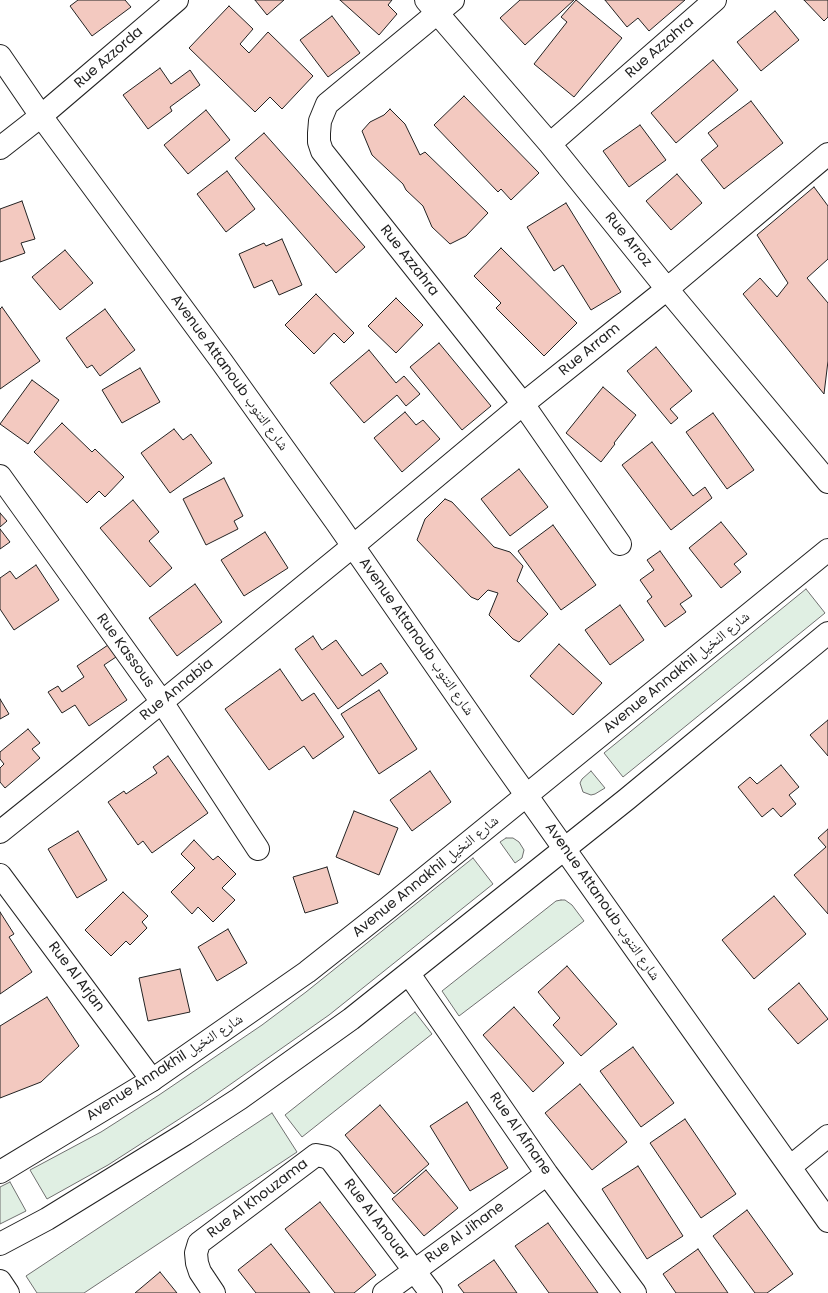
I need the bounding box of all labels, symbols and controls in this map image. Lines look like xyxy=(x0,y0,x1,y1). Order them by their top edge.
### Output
street label: Rue Azzahra xyxy=(622,14,698,82)
street label: Rue Azzorda xyxy=(71,24,147,92)
street label: Rue Arroz xyxy=(601,209,655,271)
street label: Rue Azzahra xyxy=(376,222,442,300)
street label: Avenue Attanoub شارع التنوب xyxy=(167,292,291,454)
street label: Rue Arram xyxy=(556,320,624,380)
street label: Avenue Attanoub شارع التنوب xyxy=(355,555,477,719)
street label: Avenue Annakhil شارع النخيل xyxy=(600,609,754,737)
street label: Rue Kassous xyxy=(92,611,158,691)
street label: Rue Annabia xyxy=(137,655,217,725)
street label: Avenue Annakhil شارع النخيل xyxy=(349,813,503,941)
street label: Avenue Attanoub شارع التنوب xyxy=(541,820,663,984)
street label: Rue Al Arjan xyxy=(44,939,108,1015)
street label: Avenue Annakhil شارع النخيل xyxy=(84,1011,246,1125)
street label: Rue Al Afnane xyxy=(485,1090,555,1178)
street label: Rue Al Khouzama xyxy=(204,1156,312,1242)
street label: Rue Al Anouar xyxy=(340,1176,412,1264)
street label: Rue Al Jihane xyxy=(422,1199,508,1267)

